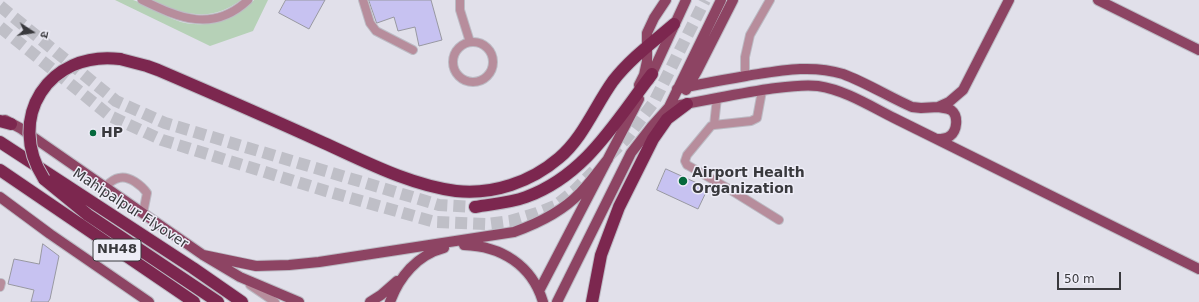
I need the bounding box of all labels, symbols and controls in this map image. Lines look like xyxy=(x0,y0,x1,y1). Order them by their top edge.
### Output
north arrow xyxy=(12,12,52,52)
text: उ xyxy=(37,30,51,39)
place label: HP xyxy=(101,125,123,141)
marker: HP xyxy=(88,128,98,138)
street label: Mahipalpur Flyover xyxy=(69,165,191,253)
place label: Airport Health Organization xyxy=(692,165,805,198)
marker: Airport Health Organization xyxy=(677,175,689,187)
road number: NH48 xyxy=(93,239,141,261)
scale bar xyxy=(1059,264,1123,290)
text: 50 m xyxy=(1064,272,1095,286)

